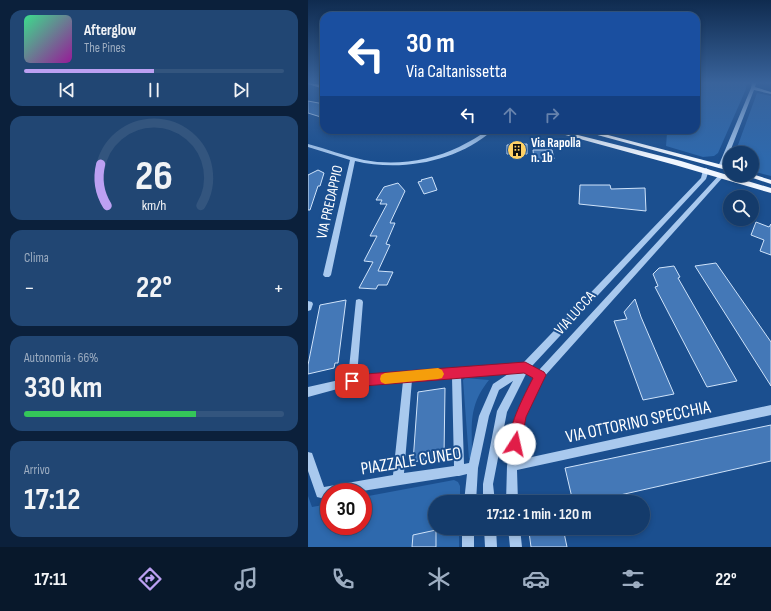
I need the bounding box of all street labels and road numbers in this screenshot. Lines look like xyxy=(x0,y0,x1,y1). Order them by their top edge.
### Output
street label: VIA PREDAPPIO xyxy=(312,163,348,241)
street label: VIA LUCCA xyxy=(550,287,600,339)
street label: VIA OTTORINO SPECCHIA xyxy=(564,396,713,448)
street label: PIAZZALE CUNEO xyxy=(359,443,463,479)

